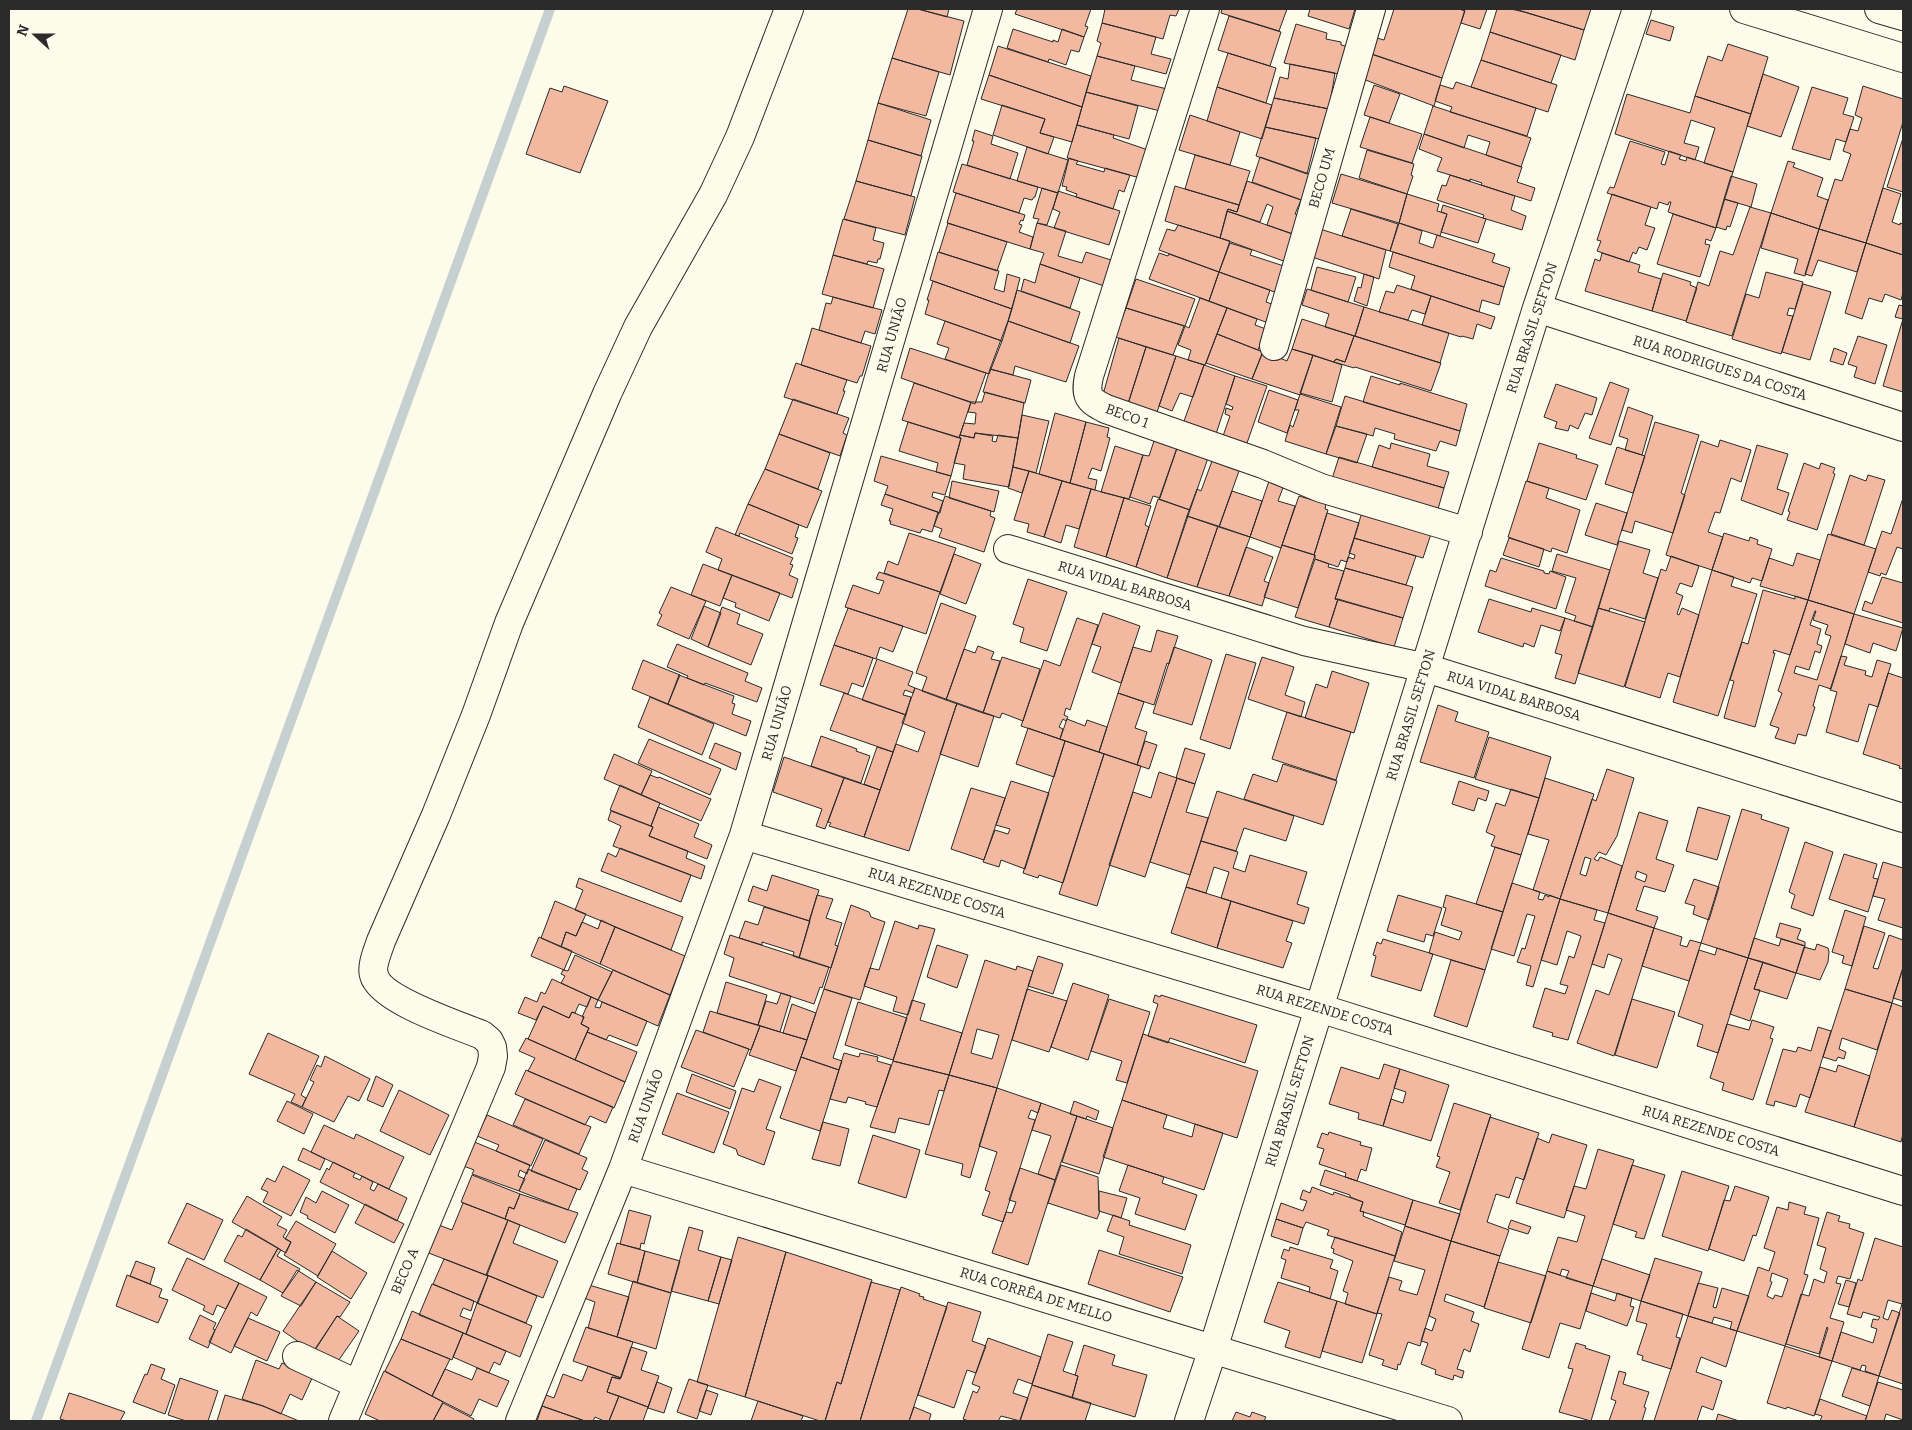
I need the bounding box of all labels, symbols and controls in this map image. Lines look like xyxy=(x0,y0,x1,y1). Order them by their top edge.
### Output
north arrow xyxy=(10,10,60,60)
text: N xyxy=(13,22,33,39)
street label: BECO UM xyxy=(1305,146,1339,210)
street label: RUA BRASIL SEFTON xyxy=(1503,261,1561,395)
street label: RUA UNIÃO xyxy=(873,295,911,375)
street label: RUA RODRIGUES DA COSTA xyxy=(1631,332,1809,404)
street label: BECO 1 xyxy=(1103,400,1151,432)
street label: RUA VIDAL BARBOSA xyxy=(1056,557,1194,615)
street label: RUA BRASIL SEFTON xyxy=(1383,647,1439,783)
street label: RUA VIDAL BARBOSA xyxy=(1445,667,1583,725)
street label: RUA UNIÃO xyxy=(758,683,796,763)
street label: RUA REZENDE COSTA xyxy=(866,864,1008,922)
street label: RUA REZENDE COSTA xyxy=(1254,981,1396,1039)
street label: RUA BRASIL SEFTON xyxy=(1262,1033,1318,1169)
street label: RUA UNIÃO xyxy=(625,1067,667,1145)
street label: RUA REZENDE COSTA xyxy=(1640,1102,1782,1160)
street label: BECO A xyxy=(388,1245,422,1297)
street label: RUA CORRÊA DE MELLO xyxy=(958,1263,1114,1326)

